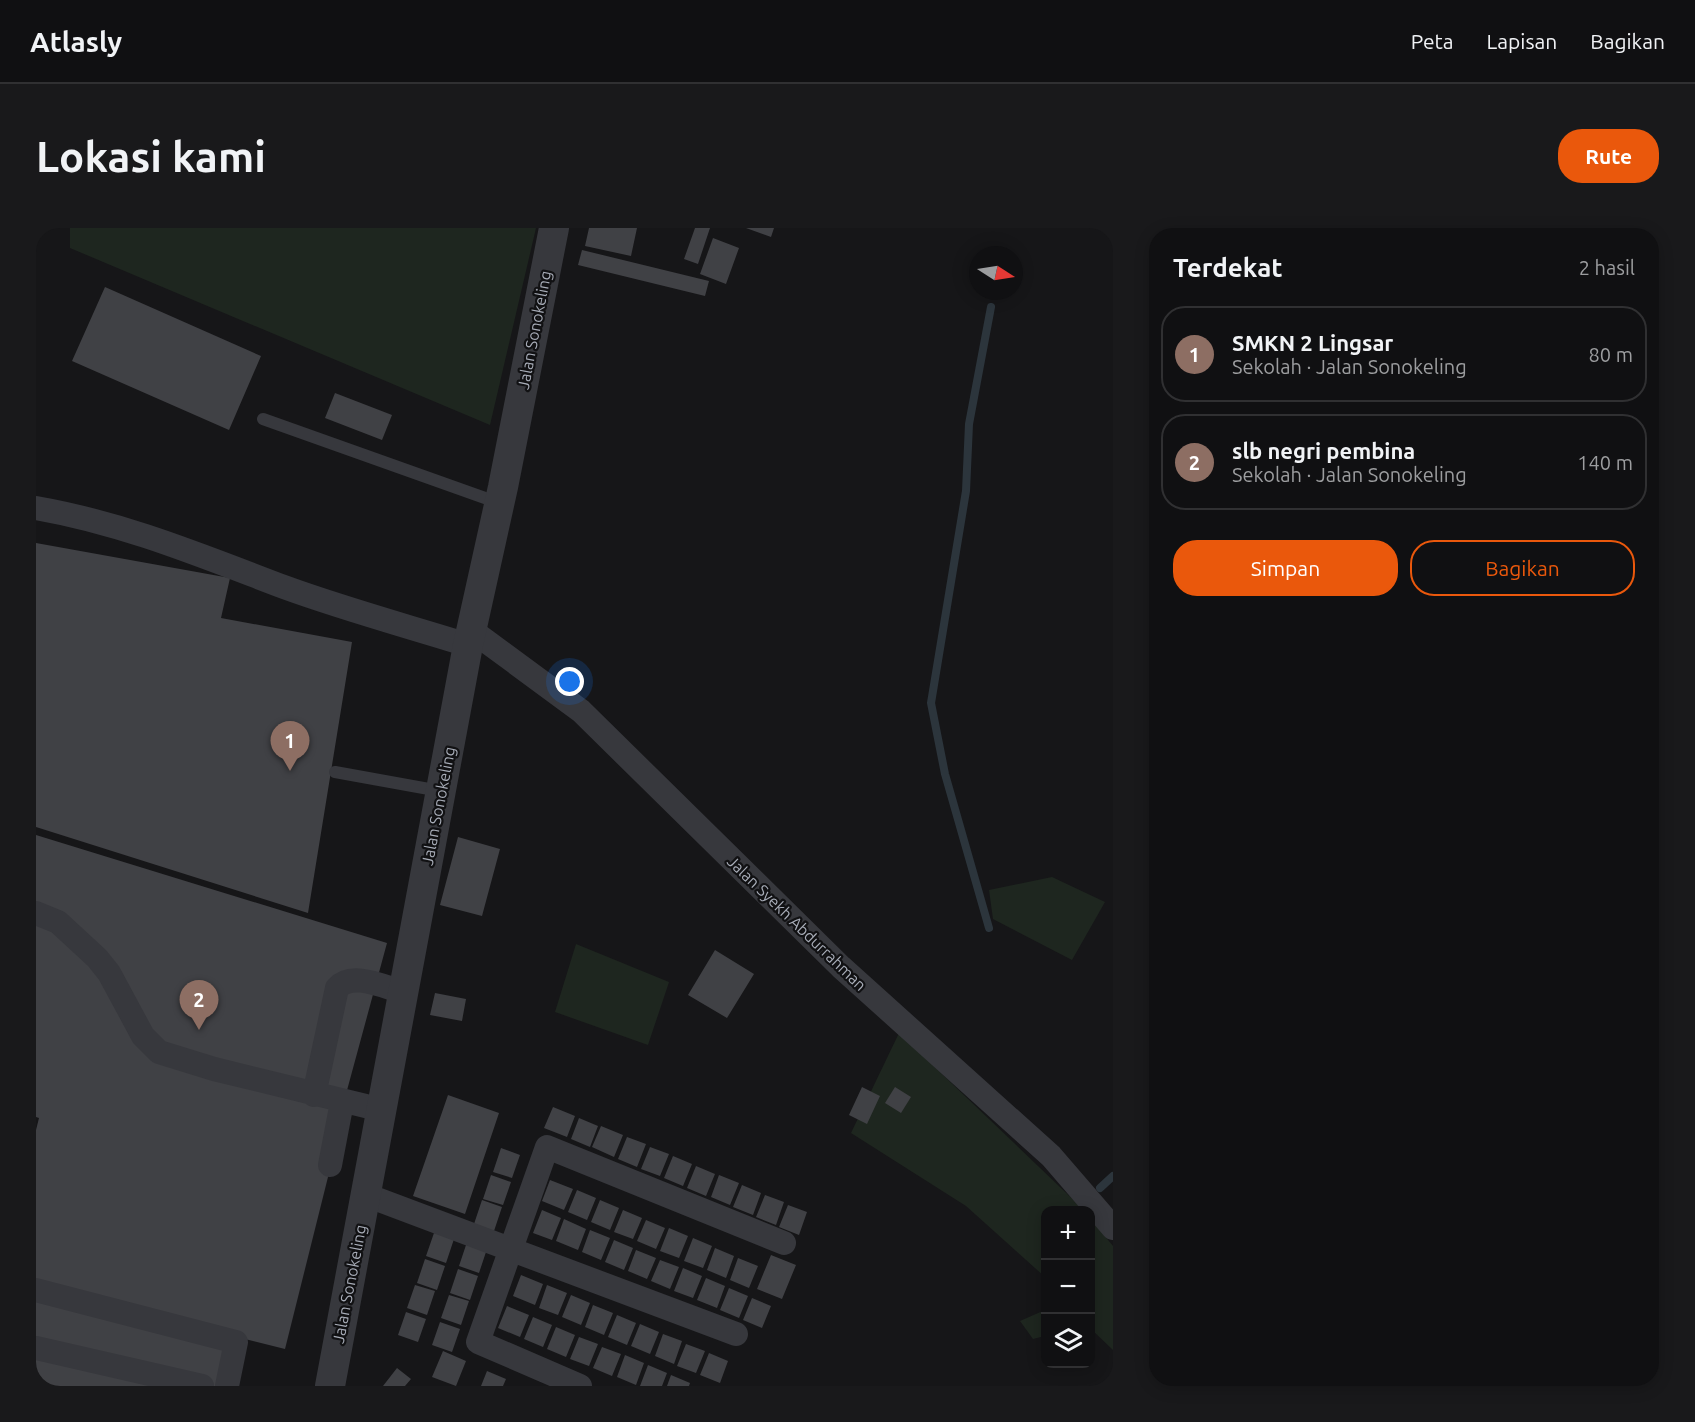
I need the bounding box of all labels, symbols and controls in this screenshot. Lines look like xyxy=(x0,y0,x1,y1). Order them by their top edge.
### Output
text: Atlasly xyxy=(30,26,122,57)
text: Peta xyxy=(1411,29,1454,53)
text: Lapisan xyxy=(1487,29,1557,53)
text: Bagikan xyxy=(1590,29,1665,53)
button: Rute xyxy=(1558,129,1659,183)
text: Lokasi kami xyxy=(36,133,266,180)
north arrow xyxy=(969,246,1023,300)
text: Terdekat xyxy=(1173,253,1283,282)
text: 2 hasil xyxy=(1579,256,1635,279)
street label: Jalan Sonokeling xyxy=(514,269,554,391)
text: SMKN 2 Lingsar xyxy=(1232,330,1393,355)
text: 1 xyxy=(1189,343,1200,366)
text: 80 m xyxy=(1589,343,1633,366)
text: Sekolah · Jalan Sonokeling xyxy=(1232,355,1467,378)
text: slb negri pembina xyxy=(1232,438,1415,463)
text: 2 xyxy=(1189,451,1200,474)
text: 140 m xyxy=(1577,451,1633,474)
text: Sekolah · Jalan Sonokeling xyxy=(1232,463,1467,486)
button: Simpan xyxy=(1173,540,1398,596)
button: Bagikan xyxy=(1410,540,1635,596)
your location xyxy=(555,667,584,696)
pin: 1 xyxy=(270,722,310,771)
street label: Jalan Sonokeling xyxy=(418,745,458,867)
street label: Jalan Syekh Abdurrahman xyxy=(724,852,870,994)
pin: 2 xyxy=(180,980,218,1030)
map controls xyxy=(1041,1206,1095,1368)
button: + xyxy=(1041,1206,1095,1260)
street label: Jalan Sonokeling xyxy=(329,1223,369,1345)
button: − xyxy=(1041,1260,1095,1314)
button: layers xyxy=(1041,1314,1095,1368)

